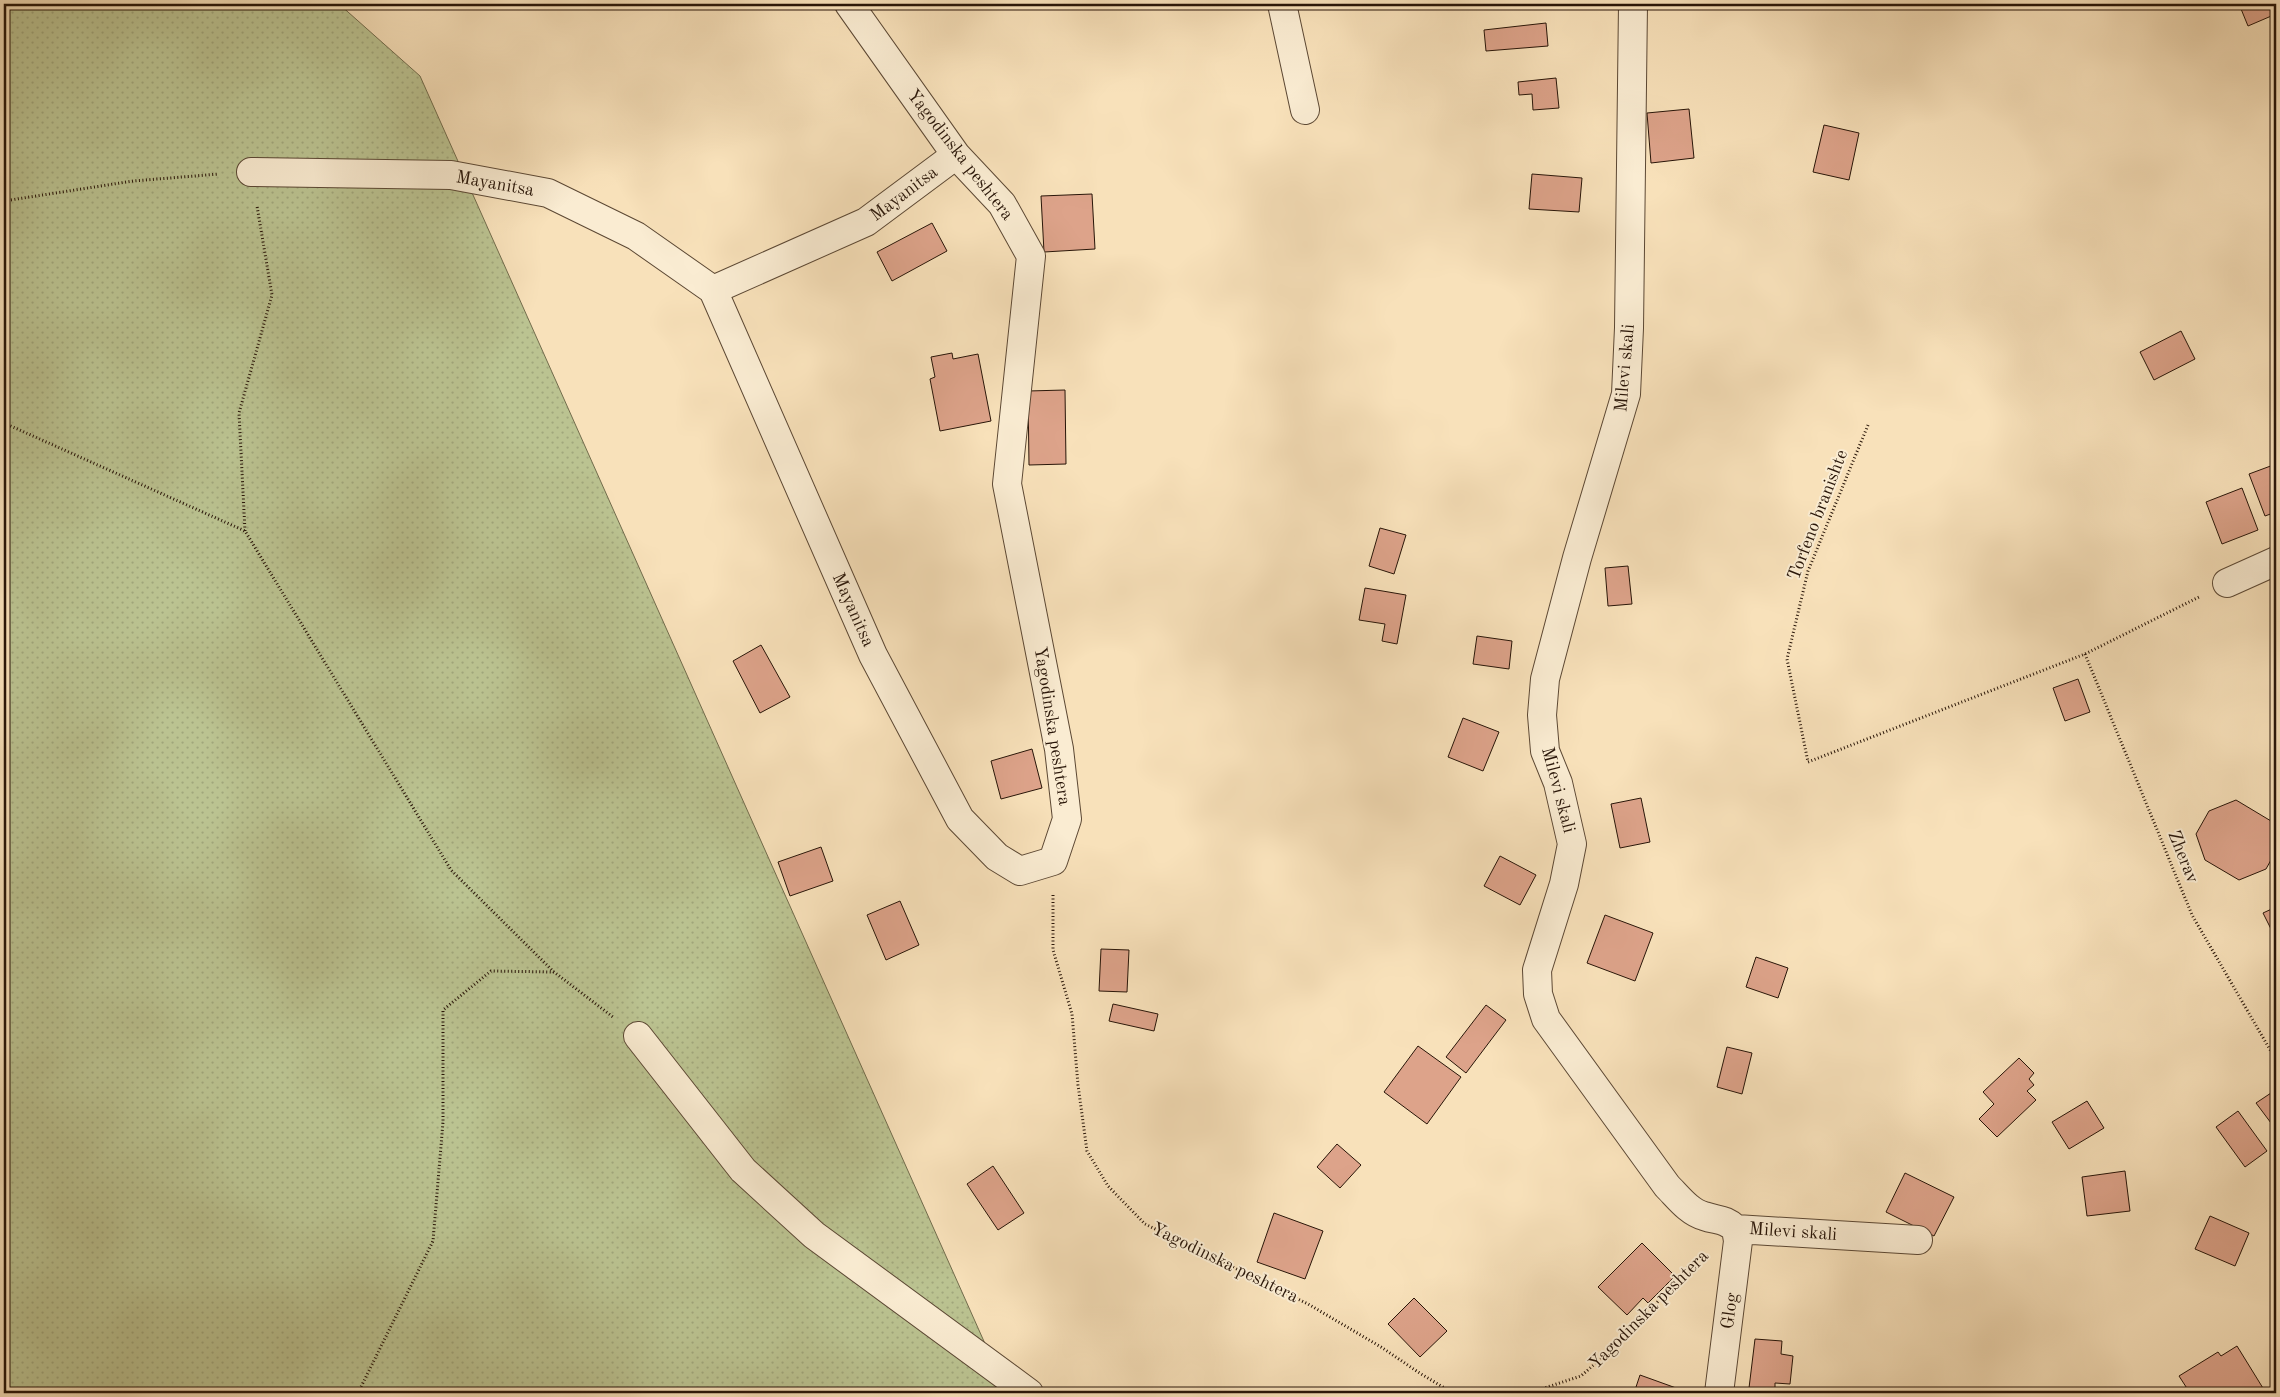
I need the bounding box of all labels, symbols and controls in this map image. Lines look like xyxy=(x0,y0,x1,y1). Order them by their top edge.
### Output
street label: Yagodinska peshtera xyxy=(903,86,1017,224)
street label: Mayanitsa xyxy=(867,163,941,225)
street label: Mayanitsa xyxy=(454,168,536,200)
street label: Milevi skali xyxy=(1612,323,1638,413)
street label: Torfeno branishte xyxy=(1785,447,1851,583)
street label: Mayanitsa xyxy=(829,570,877,650)
street label: Yagodinska peshtera xyxy=(1031,645,1073,807)
street label: Milevi skali xyxy=(1538,745,1578,835)
street label: Zherav xyxy=(2164,828,2202,886)
street label: Yagodinska peshtera xyxy=(1149,1220,1301,1306)
street label: Milevi skali xyxy=(1748,1220,1838,1244)
street label: Yagodinska peshtera xyxy=(1586,1247,1712,1373)
street label: Glog xyxy=(1719,1291,1741,1330)

